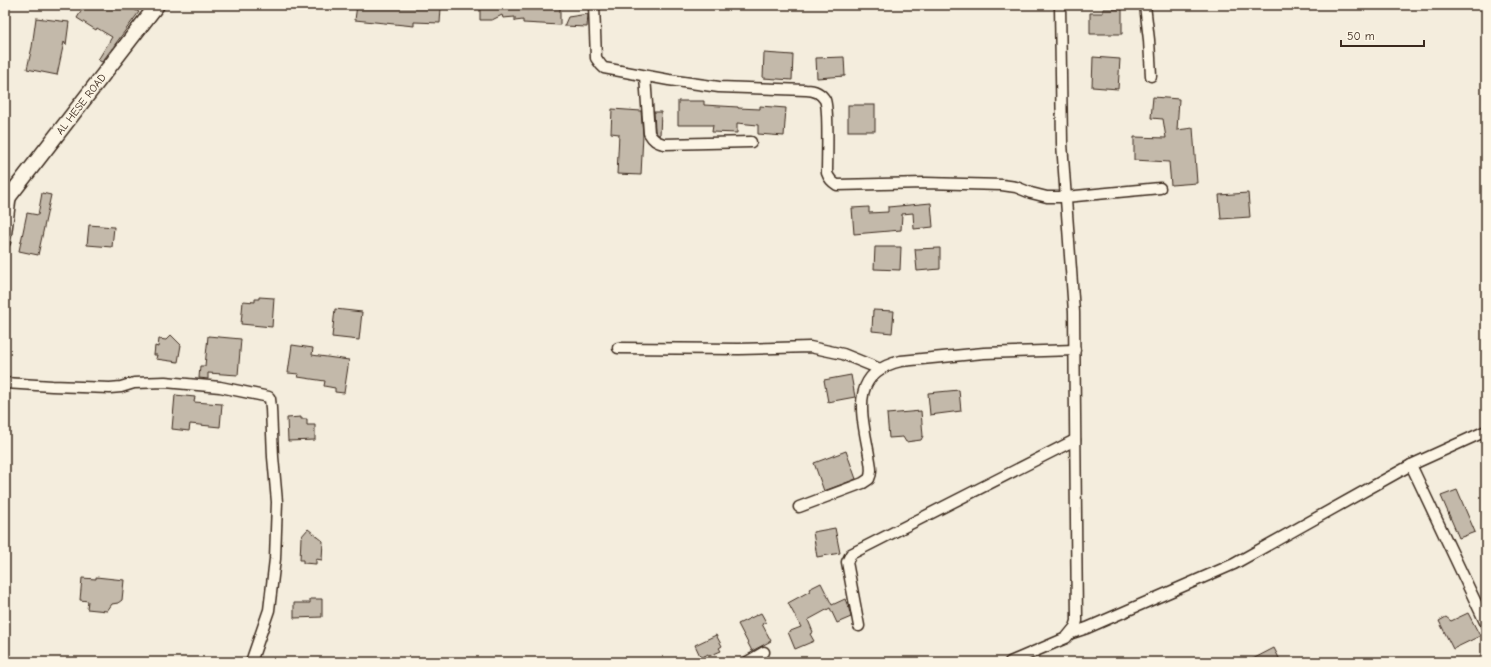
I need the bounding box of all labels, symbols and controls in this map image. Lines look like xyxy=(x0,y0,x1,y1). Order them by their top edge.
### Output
scale bar xyxy=(1341,22,1424,48)
text: 50 m xyxy=(1347,29,1375,43)
street label: AL HESE ROAD xyxy=(53,71,108,137)

